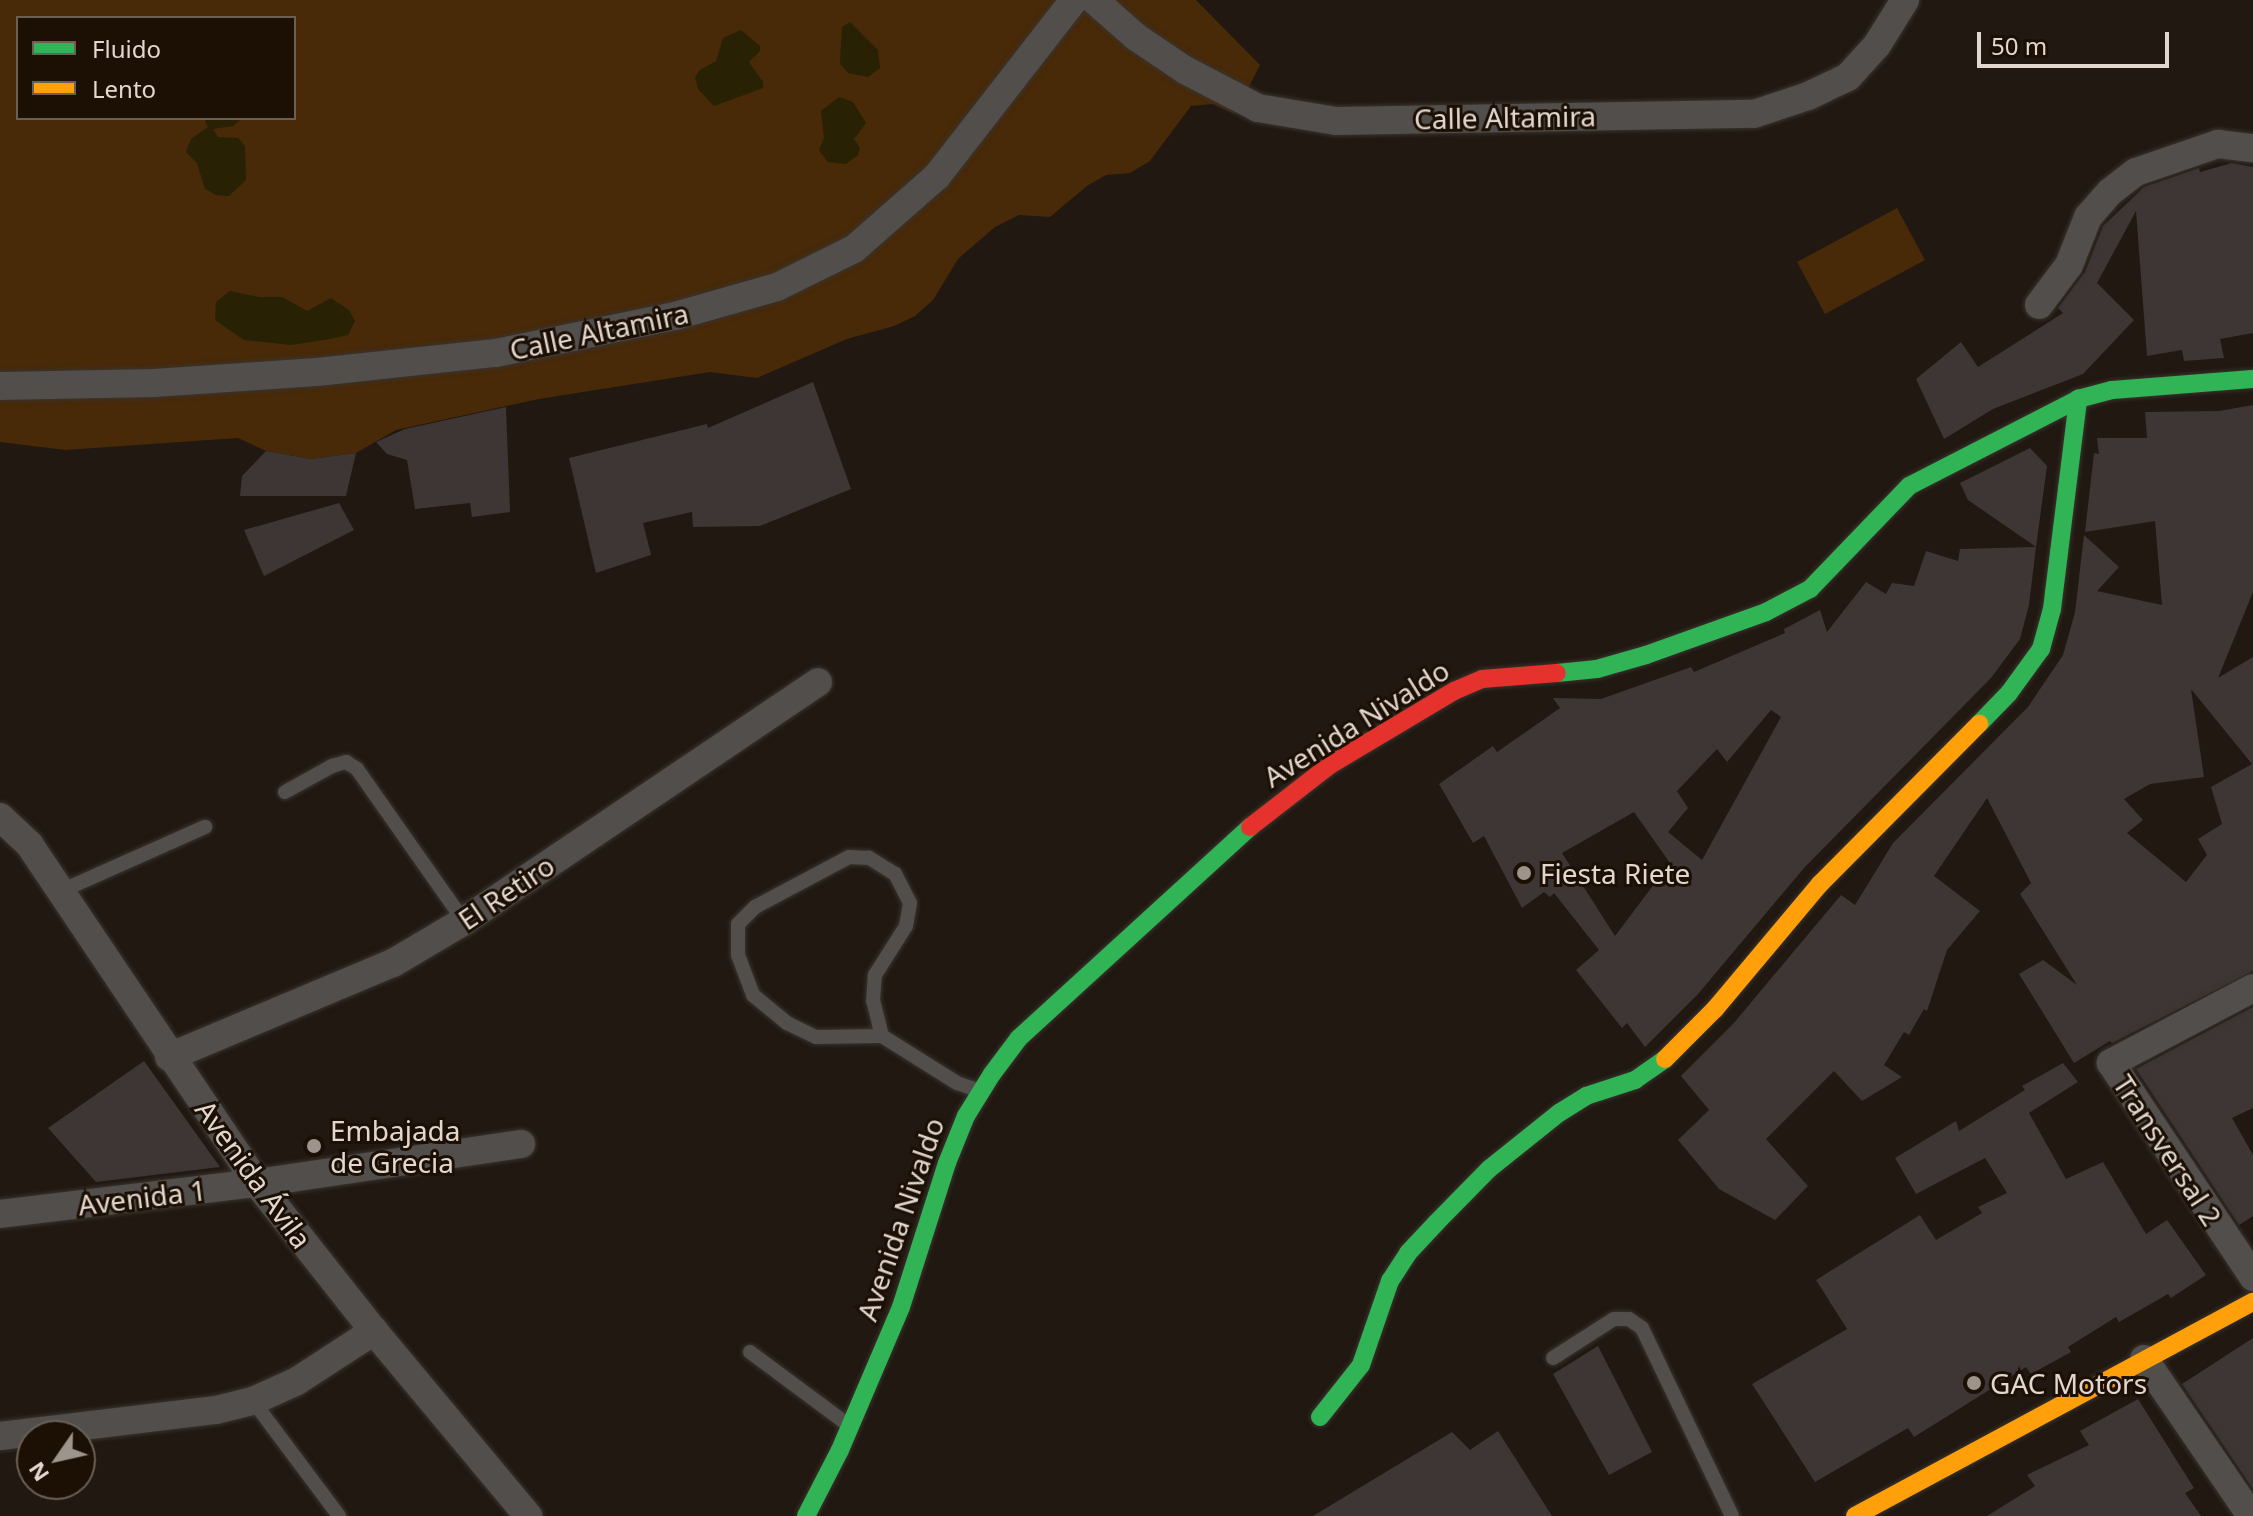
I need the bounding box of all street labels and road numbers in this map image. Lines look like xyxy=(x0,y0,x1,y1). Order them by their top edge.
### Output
street label: Calle Altamira xyxy=(1414,99,1596,135)
street label: Calle Altamira xyxy=(507,296,691,366)
street label: Avenida Nivaldo xyxy=(1257,652,1455,794)
street label: El Retiro xyxy=(452,848,560,936)
street label: Transversal 2 xyxy=(2107,1068,2229,1232)
street label: Avenida Ávila xyxy=(189,1093,319,1255)
street label: Avenida Nivaldo xyxy=(850,1113,950,1325)
street label: Avenida 1 xyxy=(76,1172,208,1222)

